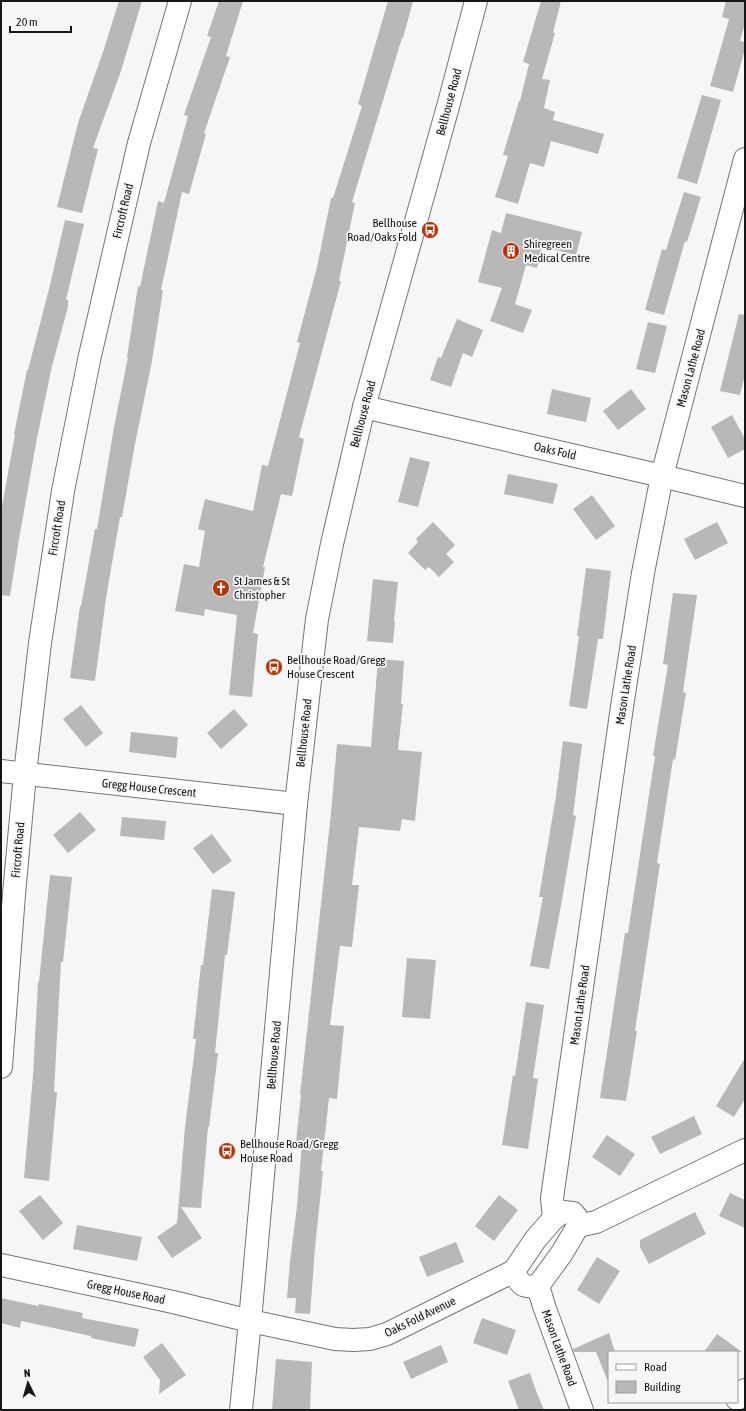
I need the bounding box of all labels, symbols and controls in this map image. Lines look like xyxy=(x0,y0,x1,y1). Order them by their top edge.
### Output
scale bar xyxy=(10,8,71,34)
text: 20 m xyxy=(16,15,38,29)
street label: Bellhouse Road xyxy=(433,67,465,137)
street label: Fircroft Road xyxy=(110,182,136,240)
place label: Bellhouse Road/Oaks Fold xyxy=(347,216,417,244)
bus stop icon: Bellhouse Road/Oaks Fold xyxy=(420,220,440,240)
place label: Shiregreen Medical Centre xyxy=(524,237,590,265)
building icon: Shiregreen Medical Centre xyxy=(501,241,521,261)
street label: Mason Lathe Road xyxy=(674,327,708,409)
street label: Bellhouse Road xyxy=(347,379,379,449)
street label: Oaks Fold xyxy=(533,439,577,463)
street label: Fircroft Road xyxy=(46,499,68,557)
place label: St James & St Christopher xyxy=(234,574,290,602)
church icon: St James & St Christopher xyxy=(211,578,231,598)
street label: Mason Lathe Road xyxy=(613,644,639,726)
place label: Bellhouse Road/Gregg House Crescent xyxy=(287,653,386,681)
bus stop icon: Bellhouse Road/Gregg House Crescent xyxy=(264,657,284,677)
street label: Bellhouse Road xyxy=(293,698,315,768)
street label: Gregg House Crescent xyxy=(101,776,197,800)
street label: Fircroft Road xyxy=(9,821,27,879)
street label: Mason Lathe Road xyxy=(567,964,593,1046)
street label: Bellhouse Road xyxy=(264,1020,284,1090)
place label: Bellhouse Road/Gregg House Road xyxy=(240,1137,339,1165)
bus stop icon: Bellhouse Road/Gregg House Road xyxy=(217,1141,237,1161)
street label: Gregg House Road xyxy=(86,1277,166,1307)
street label: Oaks Fold Avenue xyxy=(382,1294,458,1340)
street label: Mason Lathe Road xyxy=(539,1308,579,1388)
legend xyxy=(608,1351,738,1403)
text: Road xyxy=(644,1360,667,1374)
north arrow xyxy=(8,1363,48,1403)
text: N xyxy=(23,1367,31,1379)
text: Building xyxy=(644,1380,682,1394)

